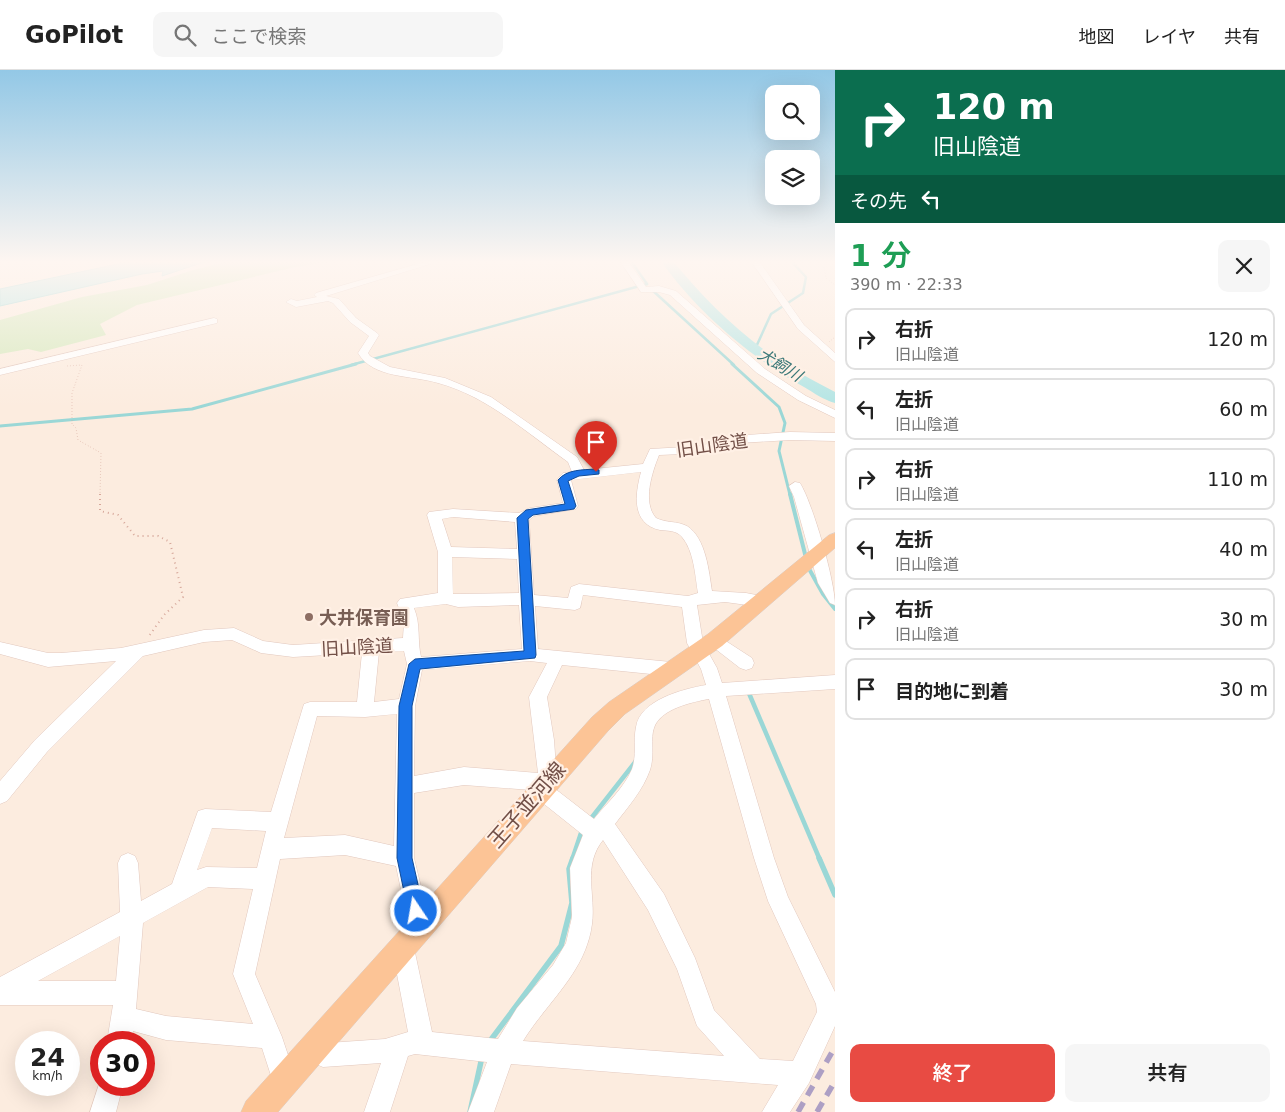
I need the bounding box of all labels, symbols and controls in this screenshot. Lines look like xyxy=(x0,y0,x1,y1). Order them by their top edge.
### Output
search box xyxy=(153,12,503,57)
text: GoPilot xyxy=(25,21,123,49)
icon: search xyxy=(171,21,199,49)
text: ここで検索 xyxy=(211,25,306,47)
text: 地図 xyxy=(1079,26,1115,47)
text: レイヤ xyxy=(1143,26,1196,47)
text: 共有 xyxy=(1224,26,1260,47)
map controls xyxy=(765,85,820,205)
button: search xyxy=(765,85,820,140)
text: 120 m xyxy=(933,87,1055,127)
icon: right xyxy=(850,90,915,155)
text: 旧山陰道 xyxy=(933,134,1021,159)
button: layers xyxy=(765,150,820,205)
icon: left xyxy=(917,185,945,213)
text: その先 xyxy=(850,190,907,212)
text: 1 分 xyxy=(850,238,911,273)
button: close xyxy=(1218,240,1270,292)
text: 390 m · 22:33 xyxy=(850,275,963,294)
text: 右折 xyxy=(895,318,933,340)
icon: right xyxy=(852,325,880,353)
text: 120 m xyxy=(1207,328,1268,350)
water label: 犬飼川 xyxy=(755,344,807,387)
text: 旧山陰道 xyxy=(895,345,959,364)
text: 左折 xyxy=(895,388,933,410)
icon: left xyxy=(852,395,880,423)
text: 60 m xyxy=(1219,398,1268,420)
text: 旧山陰道 xyxy=(895,415,959,434)
pin xyxy=(575,421,617,472)
icon: arrive xyxy=(582,428,610,456)
street label: 旧山陰道 xyxy=(675,430,749,460)
text: 右折 xyxy=(895,458,933,480)
icon: right xyxy=(852,465,880,493)
text: 110 m xyxy=(1207,468,1268,490)
text: 旧山陰道 xyxy=(895,485,959,504)
text: 左折 xyxy=(895,528,933,550)
icon: left xyxy=(852,535,880,563)
text: 40 m xyxy=(1219,538,1268,560)
text: 旧山陰道 xyxy=(895,555,959,574)
text: 右折 xyxy=(895,598,933,620)
icon: right xyxy=(852,605,880,633)
place label: 大井保育園 xyxy=(319,607,409,628)
text: 30 m xyxy=(1219,608,1268,630)
marker: 大井保育園 xyxy=(303,611,315,623)
text: 旧山陰道 xyxy=(895,625,959,644)
street label: 旧山陰道 xyxy=(320,635,394,659)
icon: arrive xyxy=(852,675,880,703)
text: 30 m xyxy=(1219,678,1268,700)
text: 目的地に到着 xyxy=(895,680,1009,702)
street label: 王子並河線 xyxy=(484,758,570,852)
position arrow xyxy=(389,884,441,936)
speed limit sign: 30 xyxy=(90,1031,155,1096)
text: 24 xyxy=(30,1043,65,1072)
button: 終了 xyxy=(850,1044,1055,1102)
button: 共有 xyxy=(1065,1044,1270,1102)
text: km/h xyxy=(32,1069,63,1083)

